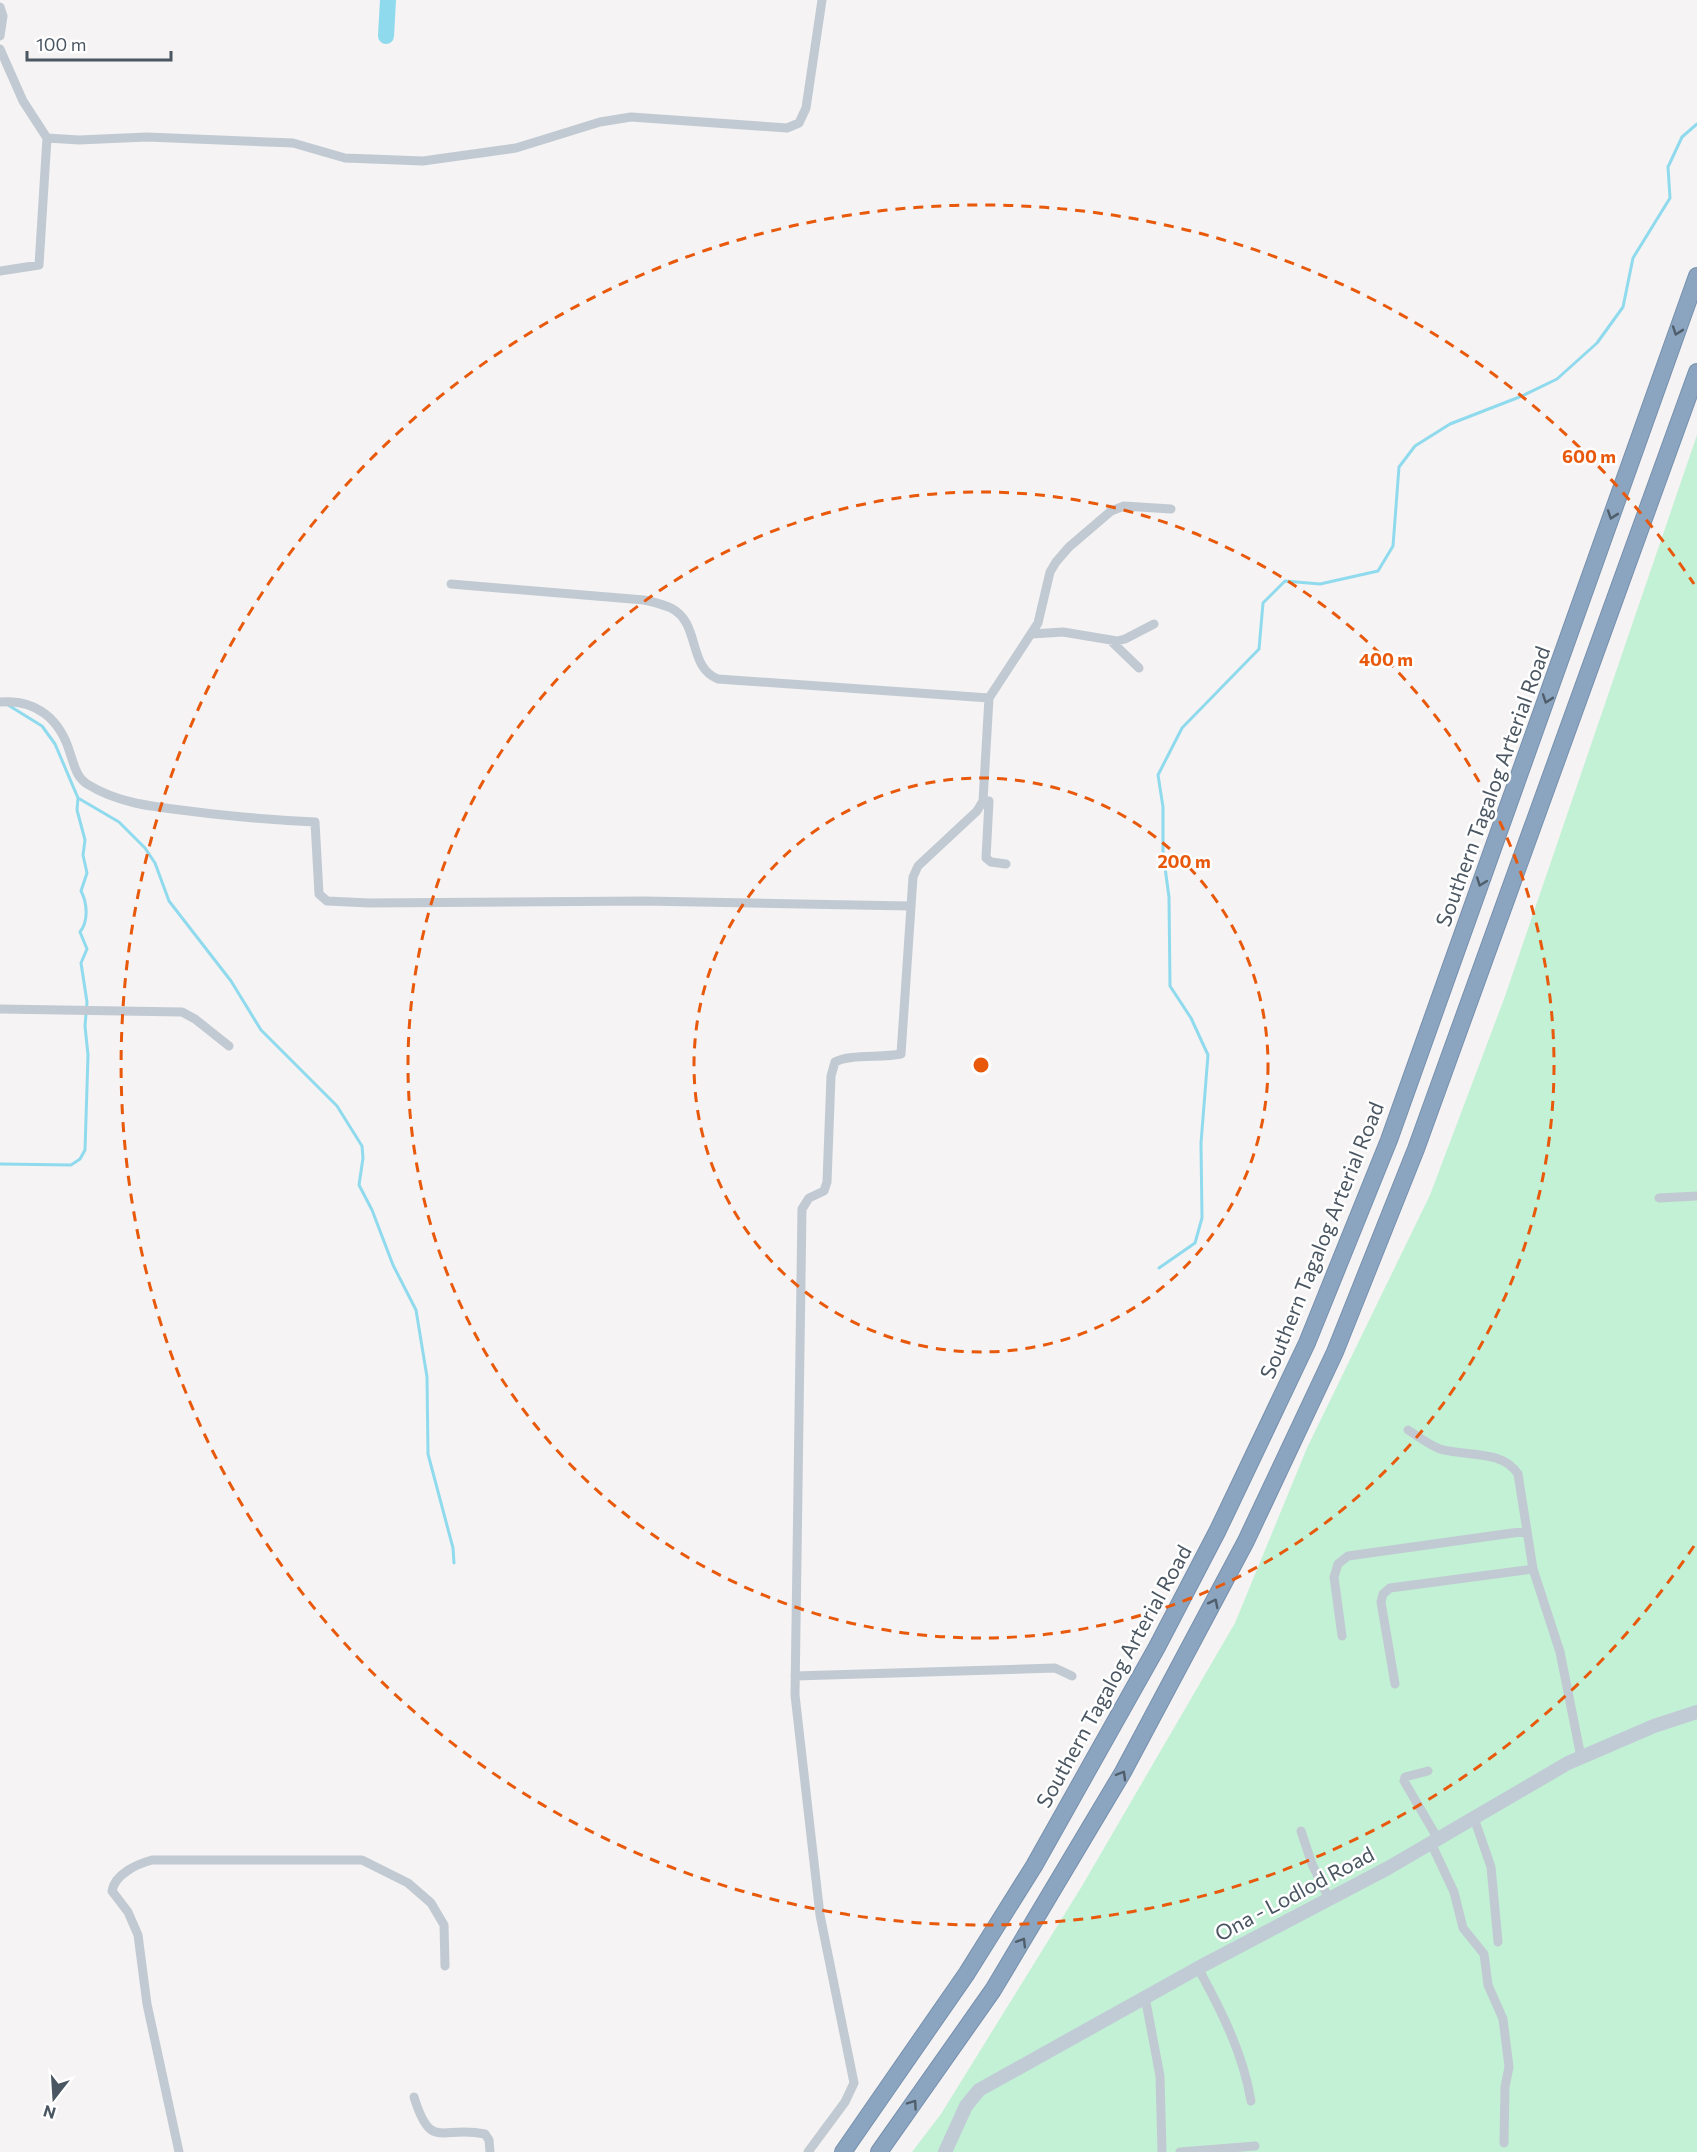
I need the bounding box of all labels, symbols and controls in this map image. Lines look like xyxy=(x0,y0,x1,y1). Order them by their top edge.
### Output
scale bar xyxy=(27,24,171,62)
text: 100 m xyxy=(36,33,86,55)
one-way arrow xyxy=(1672,325,1685,336)
text: 600 m xyxy=(1562,445,1616,467)
one-way arrow xyxy=(1607,509,1620,520)
street label: Southern Tagalog Arterial Road xyxy=(1430,642,1554,930)
text: 400 m xyxy=(1359,648,1413,670)
one-way arrow xyxy=(1542,693,1555,703)
text: 200 m xyxy=(1157,850,1211,872)
one-way arrow xyxy=(1476,876,1489,887)
centre of rings xyxy=(971,1055,991,1075)
street label: Southern Tagalog Arterial Road xyxy=(1254,1098,1388,1382)
street label: Southern Tagalog Arterial Road xyxy=(1030,1540,1196,1812)
one-way arrow xyxy=(1207,1599,1218,1610)
one-way arrow xyxy=(1114,1771,1126,1781)
street label: Ona - Lodlod Road xyxy=(1210,1840,1378,1946)
one-way arrow xyxy=(1014,1938,1025,1949)
north arrow xyxy=(24,2068,84,2128)
one-way arrow xyxy=(906,2100,917,2111)
text: N xyxy=(41,2102,58,2124)

